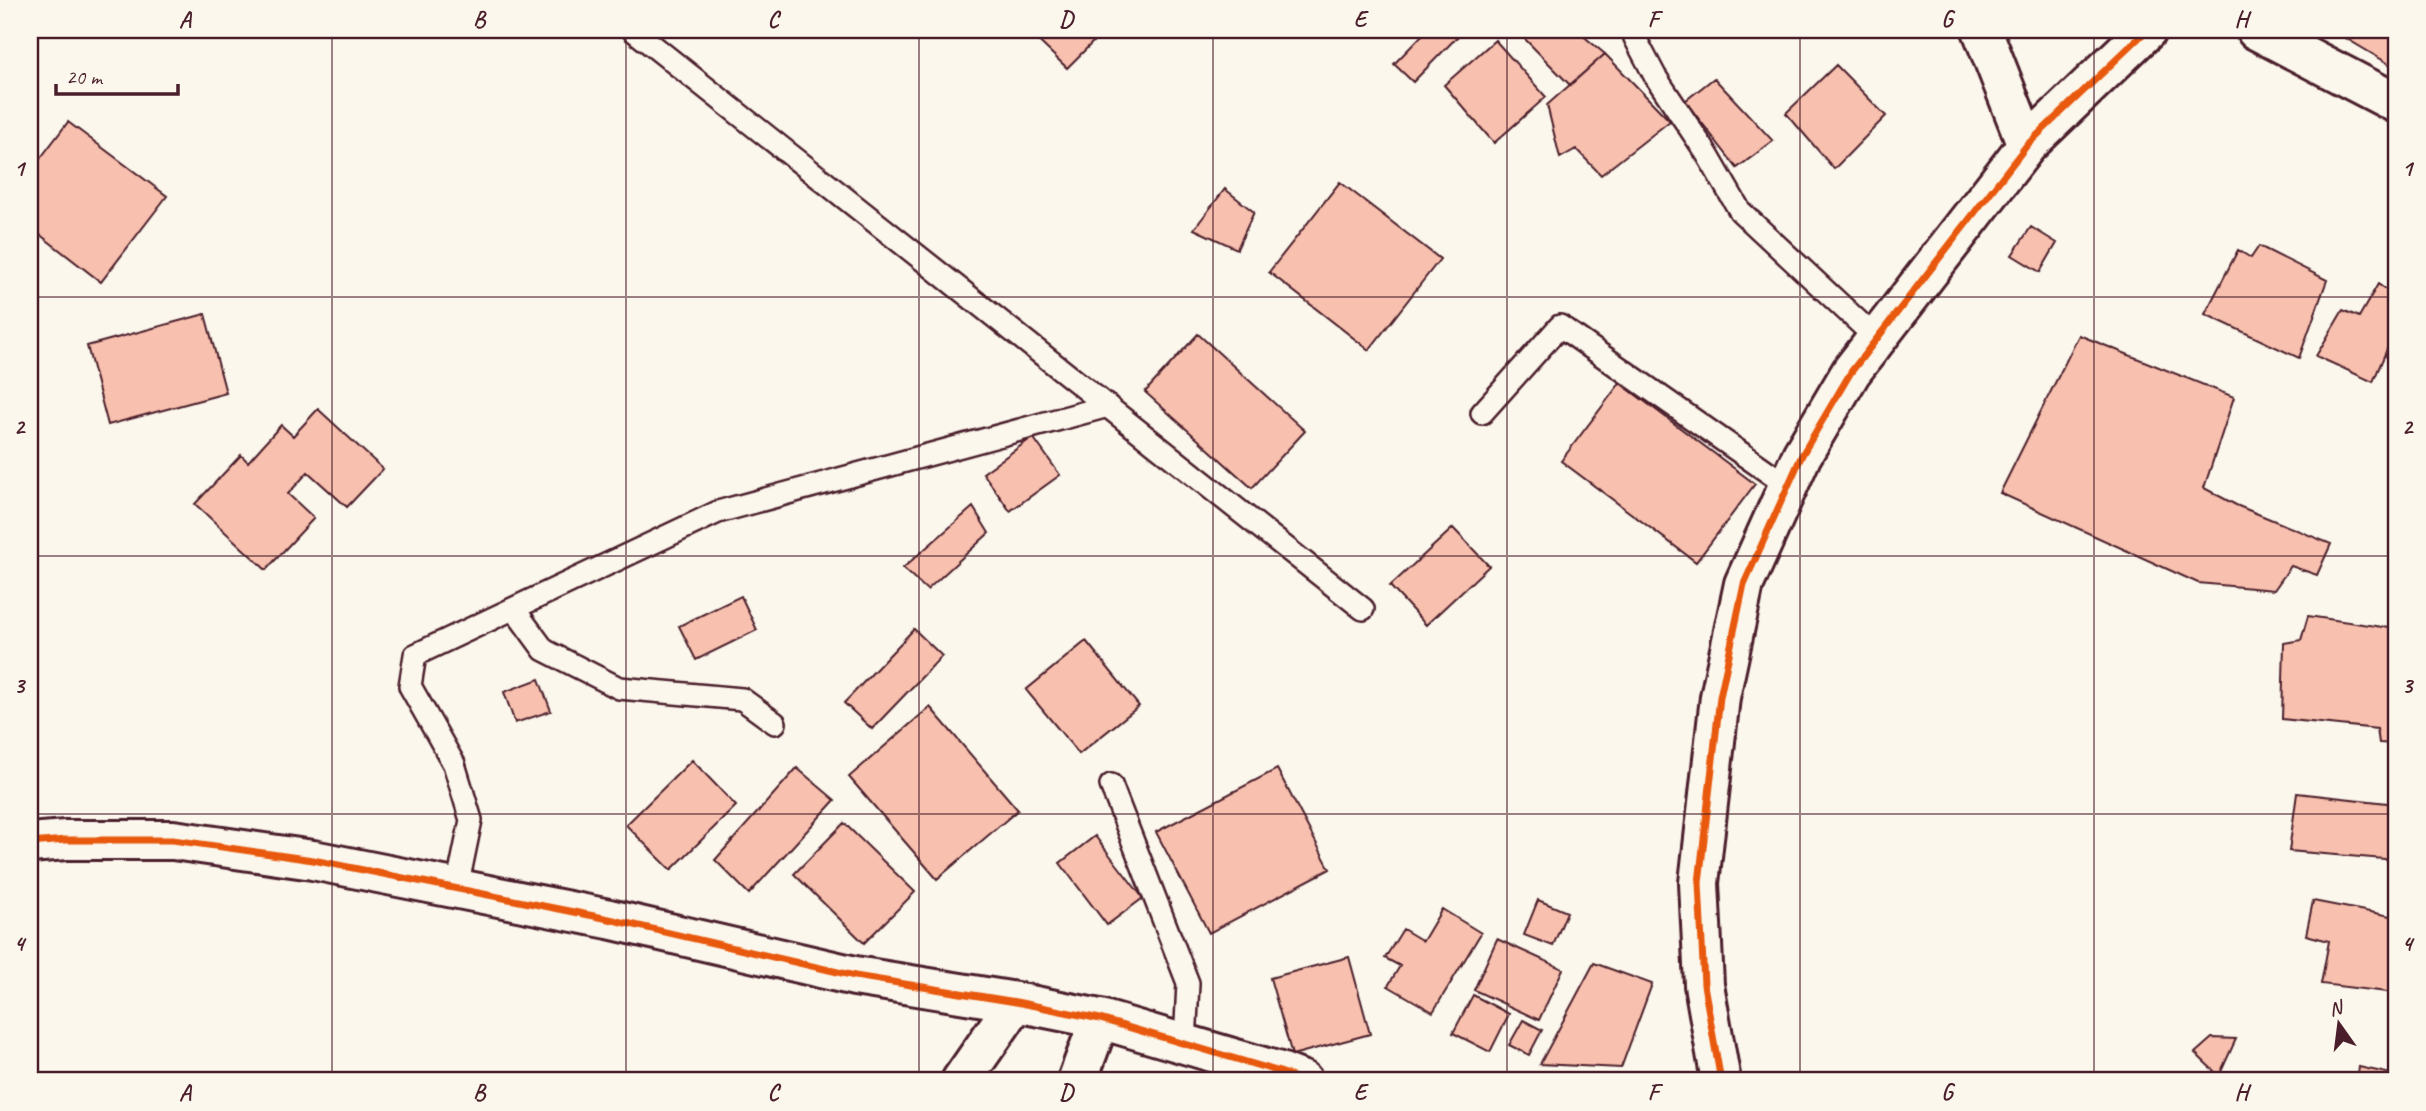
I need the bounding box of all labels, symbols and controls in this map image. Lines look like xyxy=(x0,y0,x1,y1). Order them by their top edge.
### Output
text: A xyxy=(179,5,193,34)
text: B xyxy=(473,5,487,34)
text: C xyxy=(768,5,782,34)
text: D xyxy=(1059,5,1075,34)
text: E xyxy=(1354,5,1370,34)
text: F xyxy=(1648,5,1664,34)
text: G xyxy=(1941,5,1956,34)
text: H xyxy=(2234,5,2252,34)
scale bar xyxy=(56,52,178,96)
text: 20 m xyxy=(66,64,104,90)
text: 1 xyxy=(14,154,27,183)
text: 1 xyxy=(2402,154,2415,183)
text: 2 xyxy=(14,412,27,441)
text: 2 xyxy=(2402,412,2415,441)
text: 3 xyxy=(14,671,27,700)
text: 3 xyxy=(2402,671,2415,700)
text: 4 xyxy=(14,929,27,958)
text: 4 xyxy=(2402,929,2415,958)
north arrow xyxy=(2304,988,2374,1058)
text: N xyxy=(2327,995,2347,1022)
text: A xyxy=(179,1078,193,1107)
text: B xyxy=(473,1078,487,1107)
text: C xyxy=(768,1078,782,1107)
text: D xyxy=(1059,1078,1075,1107)
text: E xyxy=(1354,1078,1370,1107)
text: F xyxy=(1648,1078,1664,1107)
text: G xyxy=(1941,1078,1956,1107)
text: H xyxy=(2234,1078,2252,1107)

